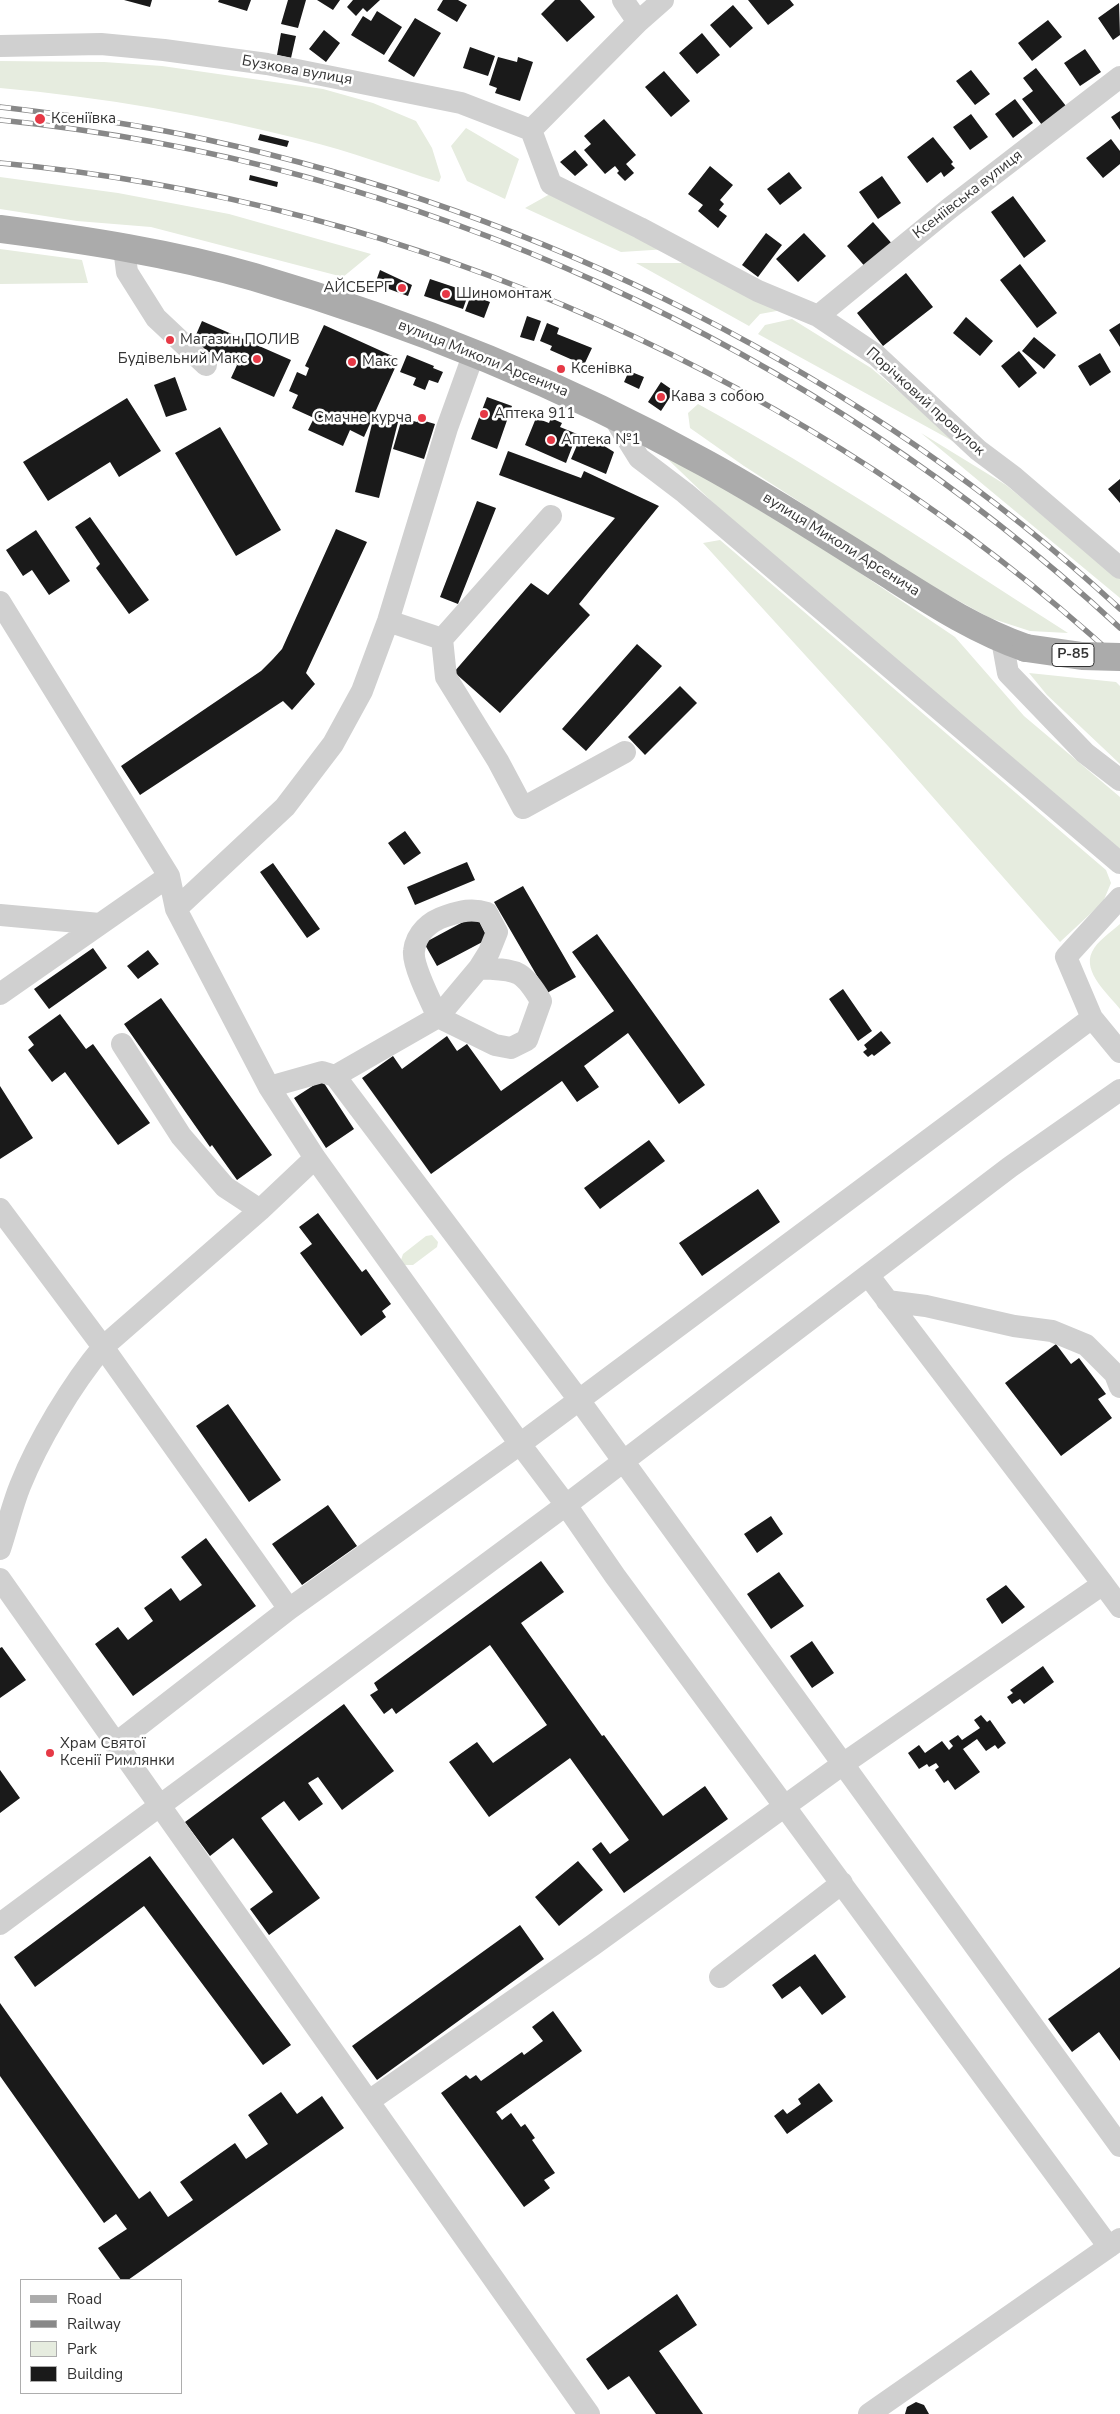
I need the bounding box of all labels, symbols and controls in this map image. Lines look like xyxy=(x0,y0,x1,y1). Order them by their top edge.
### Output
street label: Бузкова вулиця xyxy=(240,52,354,90)
place label: Ксеніївка xyxy=(51,110,116,128)
marker: Ксеніївка xyxy=(33,112,47,126)
street label: Ксеніївська вулиця xyxy=(910,147,1026,243)
place label: АЙСБЕРГ xyxy=(324,279,392,297)
marker: АЙСБЕРГ xyxy=(396,282,408,294)
place label: Шиномонтаж xyxy=(456,285,552,303)
marker: Шиномонтаж xyxy=(440,288,452,300)
street label: вулиця Миколи Арсенича xyxy=(395,317,571,401)
place label: Магазин ПОЛИВ xyxy=(180,331,300,349)
marker: Магазин ПОЛИВ xyxy=(164,334,176,346)
street label: Порічковий провулок xyxy=(862,344,988,460)
place label: Будівельний Макс xyxy=(118,350,247,368)
marker: Будівельний Макс xyxy=(251,353,263,365)
place label: Макс xyxy=(362,353,398,371)
marker: Макс xyxy=(346,356,358,368)
place label: Ксенівка xyxy=(571,360,632,378)
marker: Ксенівка xyxy=(555,363,567,375)
place label: Кава з собою xyxy=(671,388,764,406)
marker: Кава з собою xyxy=(655,391,667,403)
place label: Аптека 911 xyxy=(494,405,575,423)
marker: Аптека 911 xyxy=(478,408,490,420)
place label: Смачне курча xyxy=(314,409,412,427)
marker: Смачне курча xyxy=(416,412,428,424)
place label: Аптека №1 xyxy=(561,431,640,449)
marker: Аптека №1 xyxy=(545,434,557,446)
street label: вулиця Миколи Арсенича xyxy=(759,489,923,601)
road number: Р-85 xyxy=(1052,644,1094,666)
place label: Храм Святої Ксенії Римлянки xyxy=(60,1735,175,1770)
marker: Храм Святої Ксенії Римлянки xyxy=(44,1747,56,1759)
legend xyxy=(20,2279,182,2394)
text: Road xyxy=(67,2289,102,2309)
text: Railway xyxy=(67,2314,121,2334)
text: Park xyxy=(67,2339,97,2359)
text: Building xyxy=(67,2364,123,2384)

